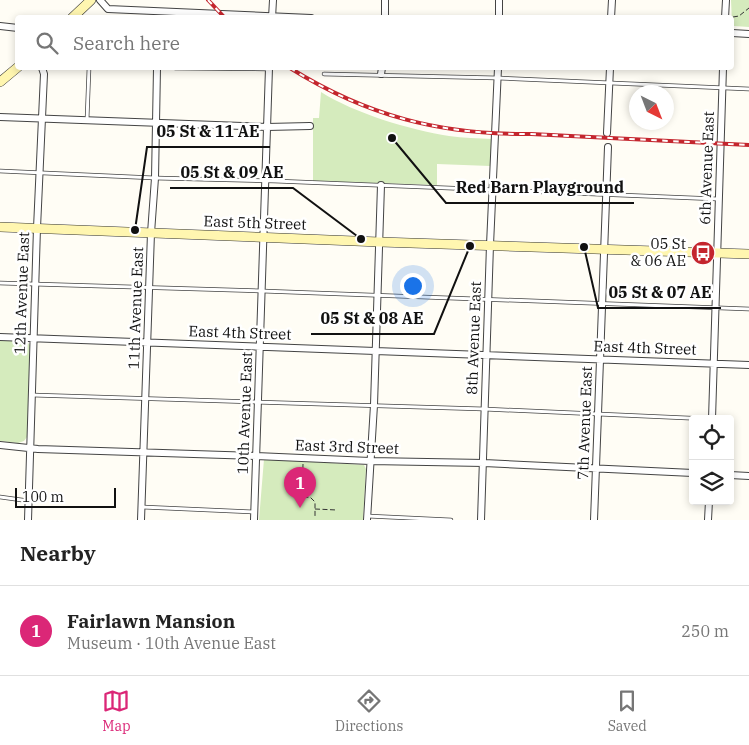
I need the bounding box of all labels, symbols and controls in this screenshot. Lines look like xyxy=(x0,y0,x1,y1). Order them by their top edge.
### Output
search box xyxy=(15,15,734,70)
icon: search xyxy=(33,29,61,57)
text: Search here xyxy=(73,31,180,55)
north arrow xyxy=(629,85,674,130)
street label: 6th Avenue East xyxy=(695,111,718,225)
callout: 05 St & 11 AE xyxy=(147,116,270,147)
text: 05 St & 11 AE xyxy=(157,121,259,141)
callout: 05 St & 09 AE xyxy=(170,157,293,188)
text: 05 St & 09 AE xyxy=(181,162,283,182)
callout: Red Barn Playground xyxy=(446,172,634,203)
text: Red Barn Playground xyxy=(456,177,624,197)
street label: East 5th Street xyxy=(203,211,307,234)
street label: 12th Avenue East xyxy=(10,231,33,355)
place label: 05 St & 06 AE xyxy=(630,234,686,270)
bus stop icon: 05 St & 06 AE xyxy=(690,240,716,266)
street label: 11th Avenue East xyxy=(124,246,147,370)
your location xyxy=(400,273,426,299)
callout: 05 St & 07 AE xyxy=(598,277,721,308)
street label: 8th Avenue East xyxy=(462,281,485,395)
text: 05 St & 07 AE xyxy=(609,282,711,302)
callout: 05 St & 08 AE xyxy=(311,303,434,334)
text: 05 St & 08 AE xyxy=(321,308,423,328)
street label: East 4th Street xyxy=(188,321,292,344)
street label: East 4th Street xyxy=(593,336,697,359)
street label: 10th Avenue East xyxy=(233,351,256,475)
street label: 7th Avenue East xyxy=(573,366,596,480)
map controls xyxy=(689,415,734,505)
button: locate xyxy=(689,415,734,460)
street label: East 3rd Street xyxy=(295,435,399,458)
button: layers xyxy=(689,460,734,505)
pin: 1 xyxy=(284,467,316,508)
scale bar xyxy=(15,485,116,508)
text: 100 m xyxy=(22,488,64,506)
text: Nearby xyxy=(20,539,96,567)
text: Fairlawn Mansion xyxy=(67,609,235,633)
text: 1 xyxy=(31,621,41,641)
text: 250 m xyxy=(681,621,729,641)
text: Museum · 10th Avenue East xyxy=(67,633,276,653)
tab: Map xyxy=(102,687,131,735)
tab: Directions xyxy=(335,687,403,735)
tab: Saved xyxy=(608,687,647,735)

